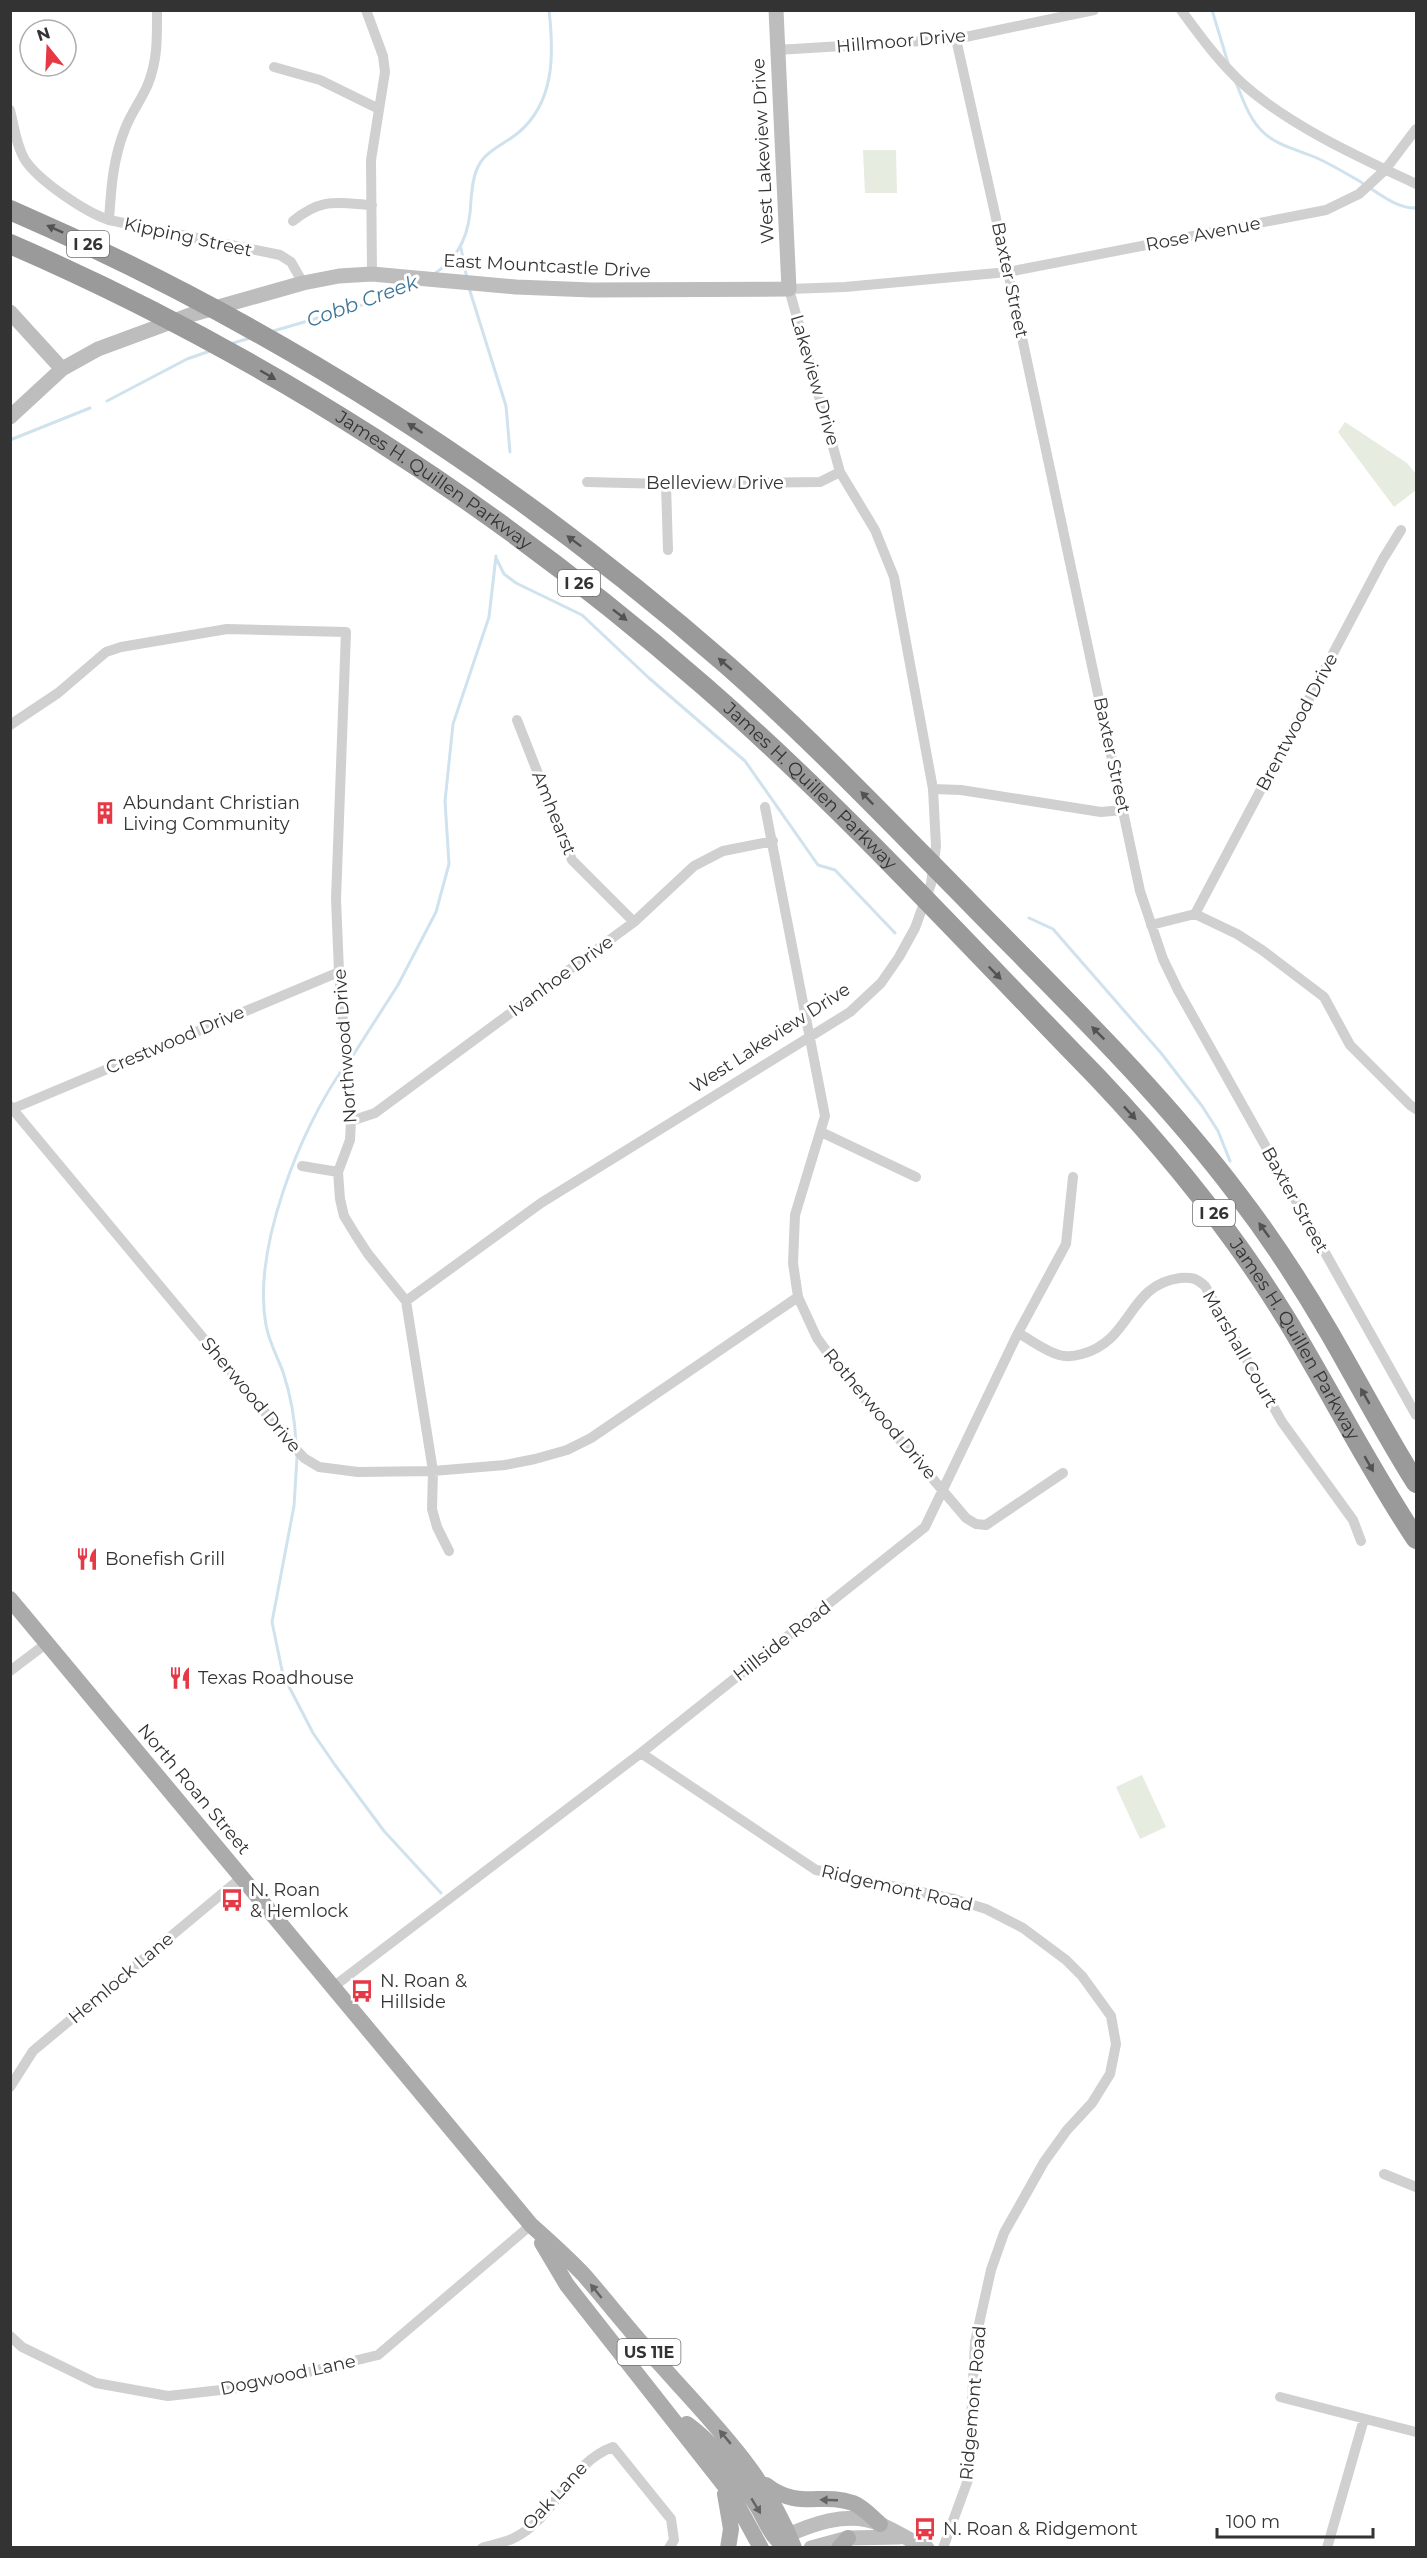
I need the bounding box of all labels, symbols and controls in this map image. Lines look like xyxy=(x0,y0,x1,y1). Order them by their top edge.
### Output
north arrow xyxy=(18,18,78,78)
text: N xyxy=(34,23,53,45)
street label: Hillmoor Drive xyxy=(835,24,967,58)
street label: West Lakeview Drive xyxy=(747,57,779,244)
street label: Rose Avenue xyxy=(1144,212,1262,256)
street label: Kipping Street xyxy=(122,213,254,261)
street label: Baxter Street xyxy=(987,220,1033,340)
one-way arrow xyxy=(45,224,63,234)
road number: I 26 xyxy=(67,231,109,257)
street label: East Mountcastle Drive xyxy=(443,250,651,282)
water label: Cobb Creek xyxy=(303,269,422,332)
street label: Lakeview Drive xyxy=(786,312,844,448)
one-way arrow xyxy=(260,369,277,379)
street label: James H. Quillen Parkway xyxy=(331,405,536,554)
one-way arrow xyxy=(407,423,423,434)
street label: Belleview Drive xyxy=(646,472,784,494)
one-way arrow xyxy=(567,535,582,547)
road number: I 26 xyxy=(558,570,600,596)
one-way arrow xyxy=(612,608,627,620)
street label: Brentwood Drive xyxy=(1251,649,1343,795)
one-way arrow xyxy=(718,658,733,671)
street label: Baxter Street xyxy=(1089,695,1135,815)
street label: James H. Quillen Parkway xyxy=(718,697,902,874)
street label: Amhearst xyxy=(527,768,581,858)
one-way arrow xyxy=(860,790,874,805)
place label: Abundant Christian Living Community xyxy=(123,792,300,835)
building icon: Abundant Christian Living Community xyxy=(92,800,118,826)
street label: Ivanhoe Drive xyxy=(504,931,618,1021)
one-way arrow xyxy=(987,965,1001,979)
street label: Northwood Drive xyxy=(329,968,361,1124)
street label: West Lakeview Drive xyxy=(686,978,854,1098)
street label: Crestwood Drive xyxy=(102,1001,248,1079)
one-way arrow xyxy=(1090,1026,1105,1040)
one-way arrow xyxy=(1123,1105,1137,1119)
street label: Baxter Street xyxy=(1257,1143,1333,1257)
road number: I 26 xyxy=(1193,1200,1235,1226)
one-way arrow xyxy=(1258,1222,1270,1238)
street label: James H. Quillen Parkway xyxy=(1224,1233,1365,1444)
street label: Marshall Court xyxy=(1198,1287,1282,1411)
street label: Sherwood Drive xyxy=(196,1333,306,1457)
street label: Rotherwood Drive xyxy=(819,1344,941,1484)
one-way arrow xyxy=(1360,1388,1370,1405)
one-way arrow xyxy=(1364,1456,1374,1473)
restaurant icon: Bonefish Grill xyxy=(74,1546,100,1572)
place label: Bonefish Grill xyxy=(105,1548,225,1570)
street label: Hillside Road xyxy=(729,1596,835,1686)
restaurant icon: Texas Roadhouse xyxy=(167,1665,193,1691)
place label: Texas Roadhouse xyxy=(198,1667,354,1689)
street label: North Roan Street xyxy=(133,1719,255,1859)
street label: Ridgemont Road xyxy=(819,1860,975,1916)
place label: N. Roan & Hemlock xyxy=(250,1879,348,1922)
bus stop icon: N. Roan & Hemlock xyxy=(219,1887,245,1913)
street label: Hemlock Lane xyxy=(64,1928,178,2028)
place label: N. Roan & Hillside xyxy=(380,1970,467,2013)
bus stop icon: N. Roan & Hillside xyxy=(349,1978,375,2004)
one-way arrow xyxy=(590,2283,603,2299)
street label: Ridgemont Road xyxy=(955,2325,991,2481)
road number: US 11E xyxy=(618,2339,680,2365)
street label: Dogwood Lane xyxy=(218,2350,358,2400)
one-way arrow xyxy=(719,2429,732,2445)
street label: Oak Lane xyxy=(518,2457,592,2535)
one-way arrow xyxy=(819,2496,838,2505)
one-way arrow xyxy=(751,2498,762,2514)
scale bar xyxy=(1217,2501,1373,2539)
text: 100 m xyxy=(1226,2511,1280,2533)
bus stop icon: N. Roan & Ridgemont xyxy=(912,2516,938,2542)
place label: N. Roan & Ridgemont xyxy=(943,2518,1138,2540)

